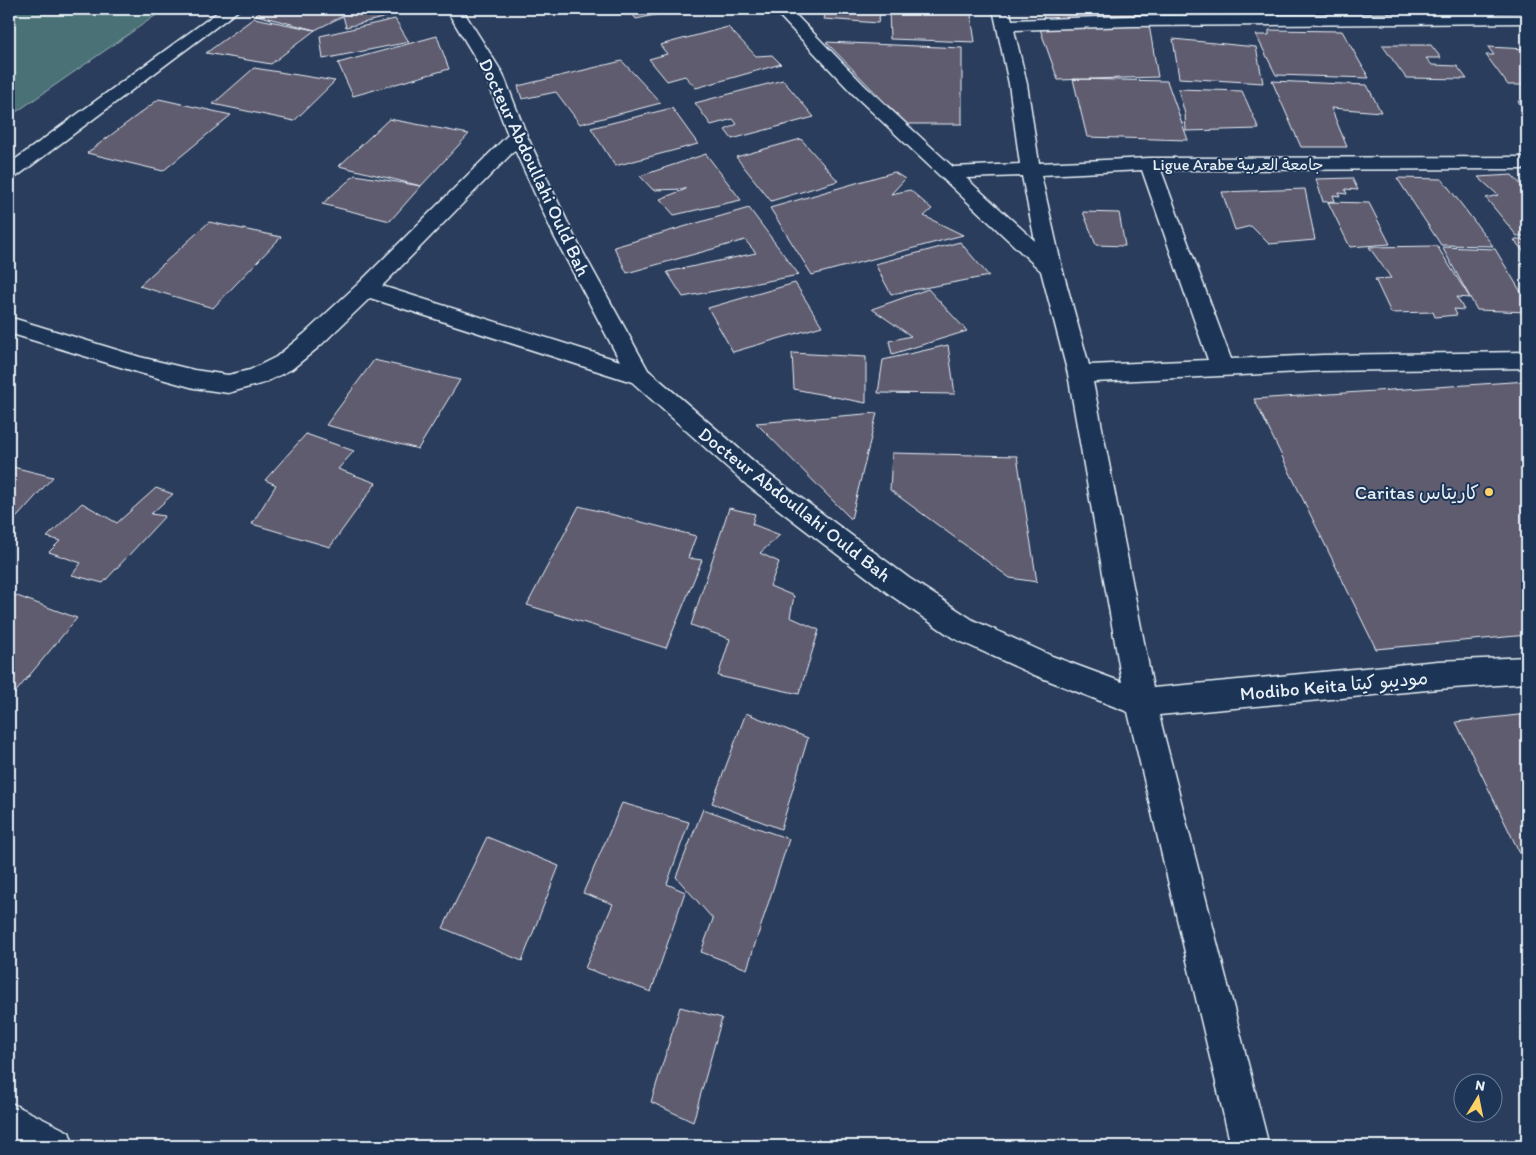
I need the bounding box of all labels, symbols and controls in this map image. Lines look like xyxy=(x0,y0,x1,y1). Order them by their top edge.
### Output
street label: Docteur Abdoullahi Ould Bah xyxy=(474,55,595,280)
street label: Ligue Arabe جامعة العربية xyxy=(1153,155,1323,174)
street label: Docteur Abdoullahi Ould Bah xyxy=(694,422,896,587)
place label: Caritas كاريتاس xyxy=(1355,481,1479,504)
marker: Caritas كاريتاس xyxy=(1483,486,1495,498)
street label: Modibo Keita موديبو كيتا xyxy=(1239,666,1429,706)
north arrow xyxy=(1454,1072,1504,1122)
text: N xyxy=(1474,1076,1486,1095)

